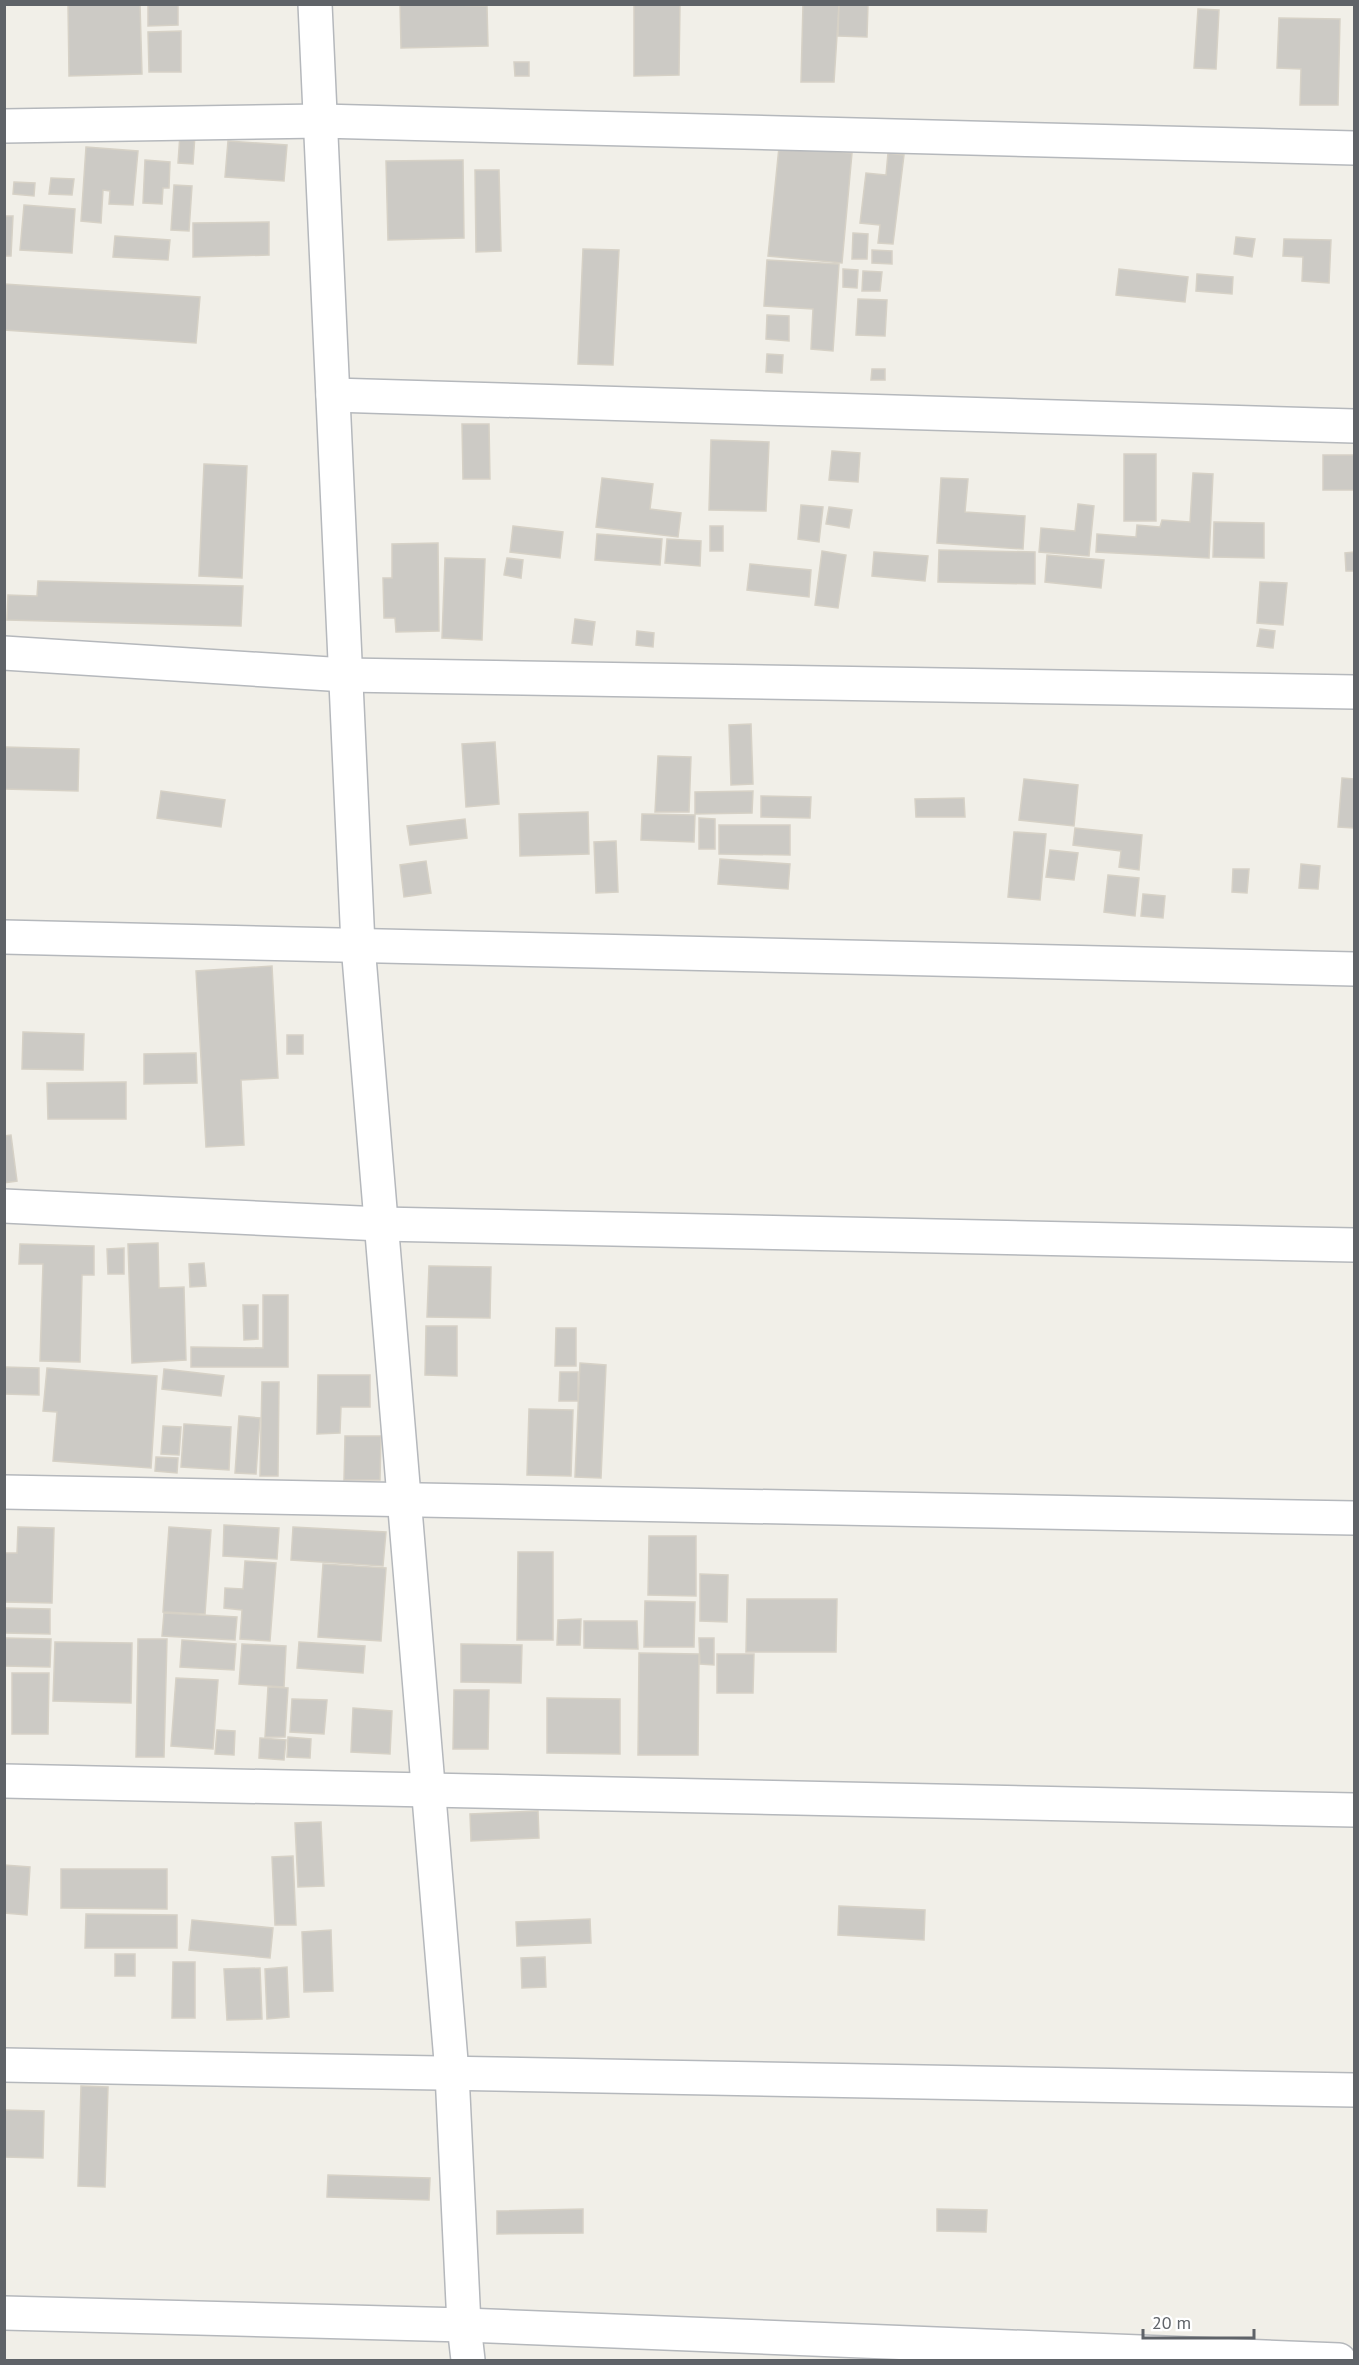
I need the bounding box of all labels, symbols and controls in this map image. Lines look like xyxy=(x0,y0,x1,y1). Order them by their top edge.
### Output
scale bar xyxy=(1143,2302,1254,2340)
text: 20 m xyxy=(1152,2311,1191,2334)

